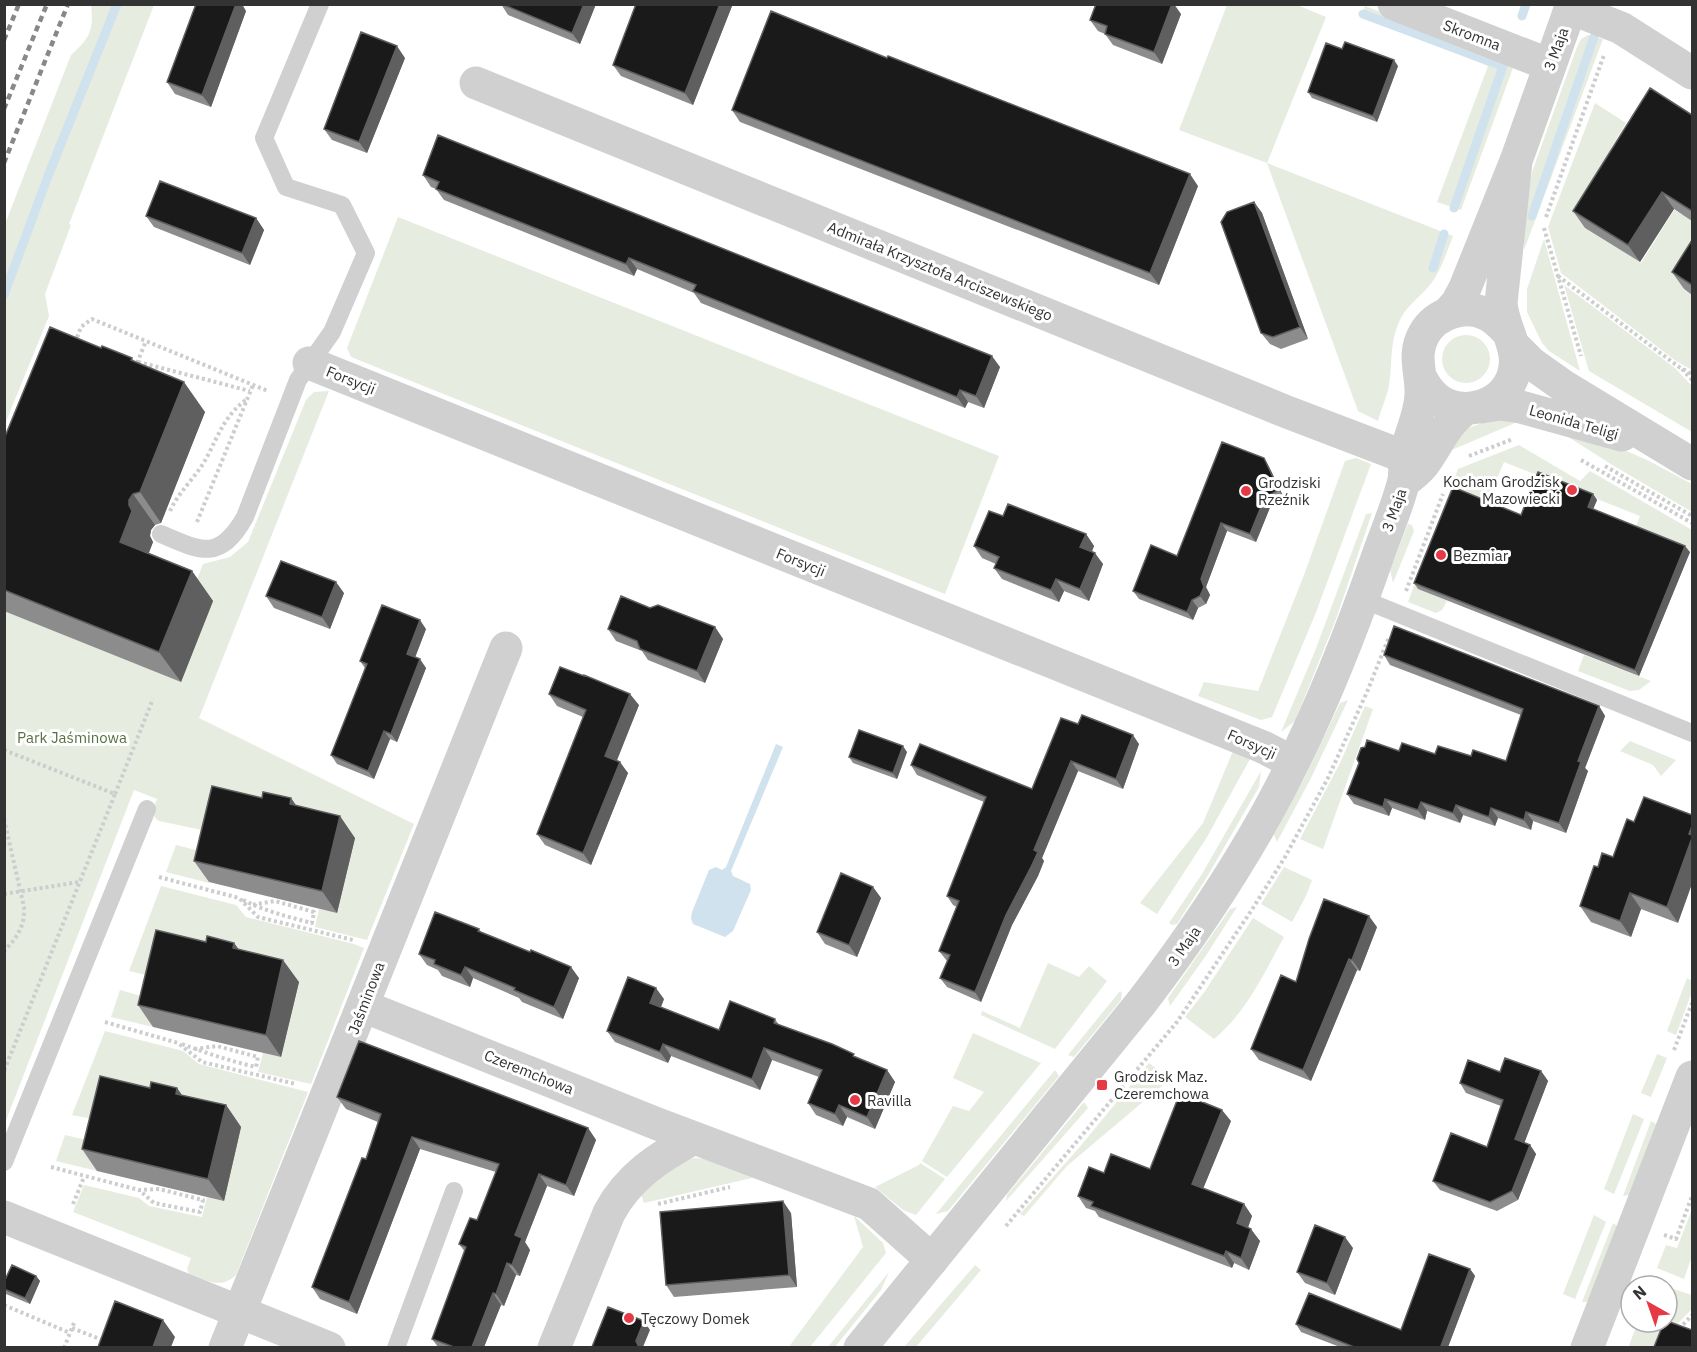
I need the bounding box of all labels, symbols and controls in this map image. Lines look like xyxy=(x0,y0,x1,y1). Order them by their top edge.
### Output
street label: Skromna xyxy=(1441,15,1503,55)
street label: 3 Maja xyxy=(1539,25,1573,73)
street label: Admirała Krzysztofa Arciszewskiego xyxy=(825,217,1055,325)
street label: Forsycji xyxy=(324,362,378,398)
street label: Leonida Teligi xyxy=(1527,400,1621,444)
place label: Kocham Grodzisk Mazowiecki xyxy=(1443,472,1560,508)
place label: Grodziski Rzeźnik xyxy=(1258,473,1321,509)
marker: Kocham Grodzisk Mazowiecki xyxy=(1565,483,1579,497)
marker: Grodziski Rzeźnik xyxy=(1239,484,1253,498)
street label: 3 Maja xyxy=(1377,486,1411,534)
street label: Forsycji xyxy=(774,544,828,580)
place label: Bezmiar xyxy=(1453,546,1509,565)
marker: Bezmiar xyxy=(1434,548,1448,562)
street label: Forsycji xyxy=(1225,725,1279,763)
park label: Park Jaśminowa xyxy=(17,728,127,747)
street label: 3 Maja xyxy=(1163,922,1205,970)
street label: Jaśminowa xyxy=(344,959,388,1037)
street label: Czeremchowa xyxy=(481,1045,577,1099)
place label: Grodzisk Maz. Czeremchowa xyxy=(1114,1067,1209,1103)
marker: Grodzisk Maz. Czeremchowa xyxy=(1095,1078,1109,1092)
place label: Ravilla xyxy=(867,1091,912,1110)
marker: Ravilla xyxy=(848,1093,862,1107)
north arrow xyxy=(1619,1274,1679,1334)
text: N xyxy=(1628,1281,1650,1304)
place label: Tęczowy Domek xyxy=(641,1309,750,1328)
marker: Tęczowy Domek xyxy=(622,1311,636,1325)

